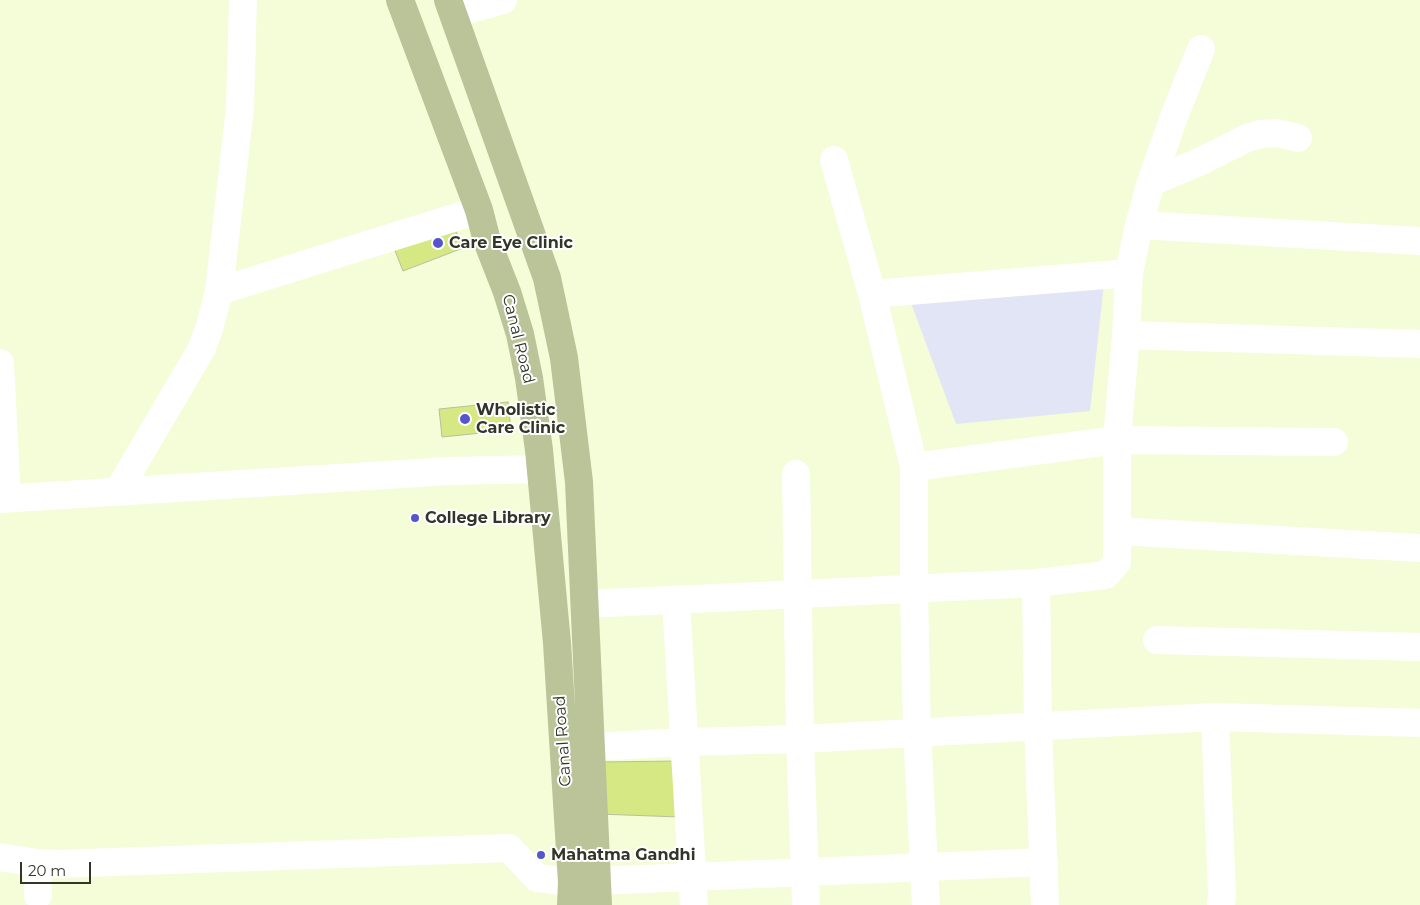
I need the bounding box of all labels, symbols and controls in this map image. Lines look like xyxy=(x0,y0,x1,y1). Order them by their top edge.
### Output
place label: Care Eye Clinic xyxy=(449,233,573,253)
marker: Care Eye Clinic xyxy=(431,236,445,250)
street label: Canal Road xyxy=(498,292,538,386)
place label: Wholistic Care Clinic xyxy=(476,400,565,438)
marker: Wholistic Care Clinic xyxy=(458,412,472,426)
place label: College Library xyxy=(425,508,550,528)
marker: College Library xyxy=(409,512,421,524)
street label: Canal Road xyxy=(550,695,576,787)
place label: Mahatma Gandhi xyxy=(551,845,695,865)
marker: Mahatma Gandhi xyxy=(535,849,547,861)
scale bar xyxy=(22,852,94,884)
text: 20 m xyxy=(28,861,66,880)

